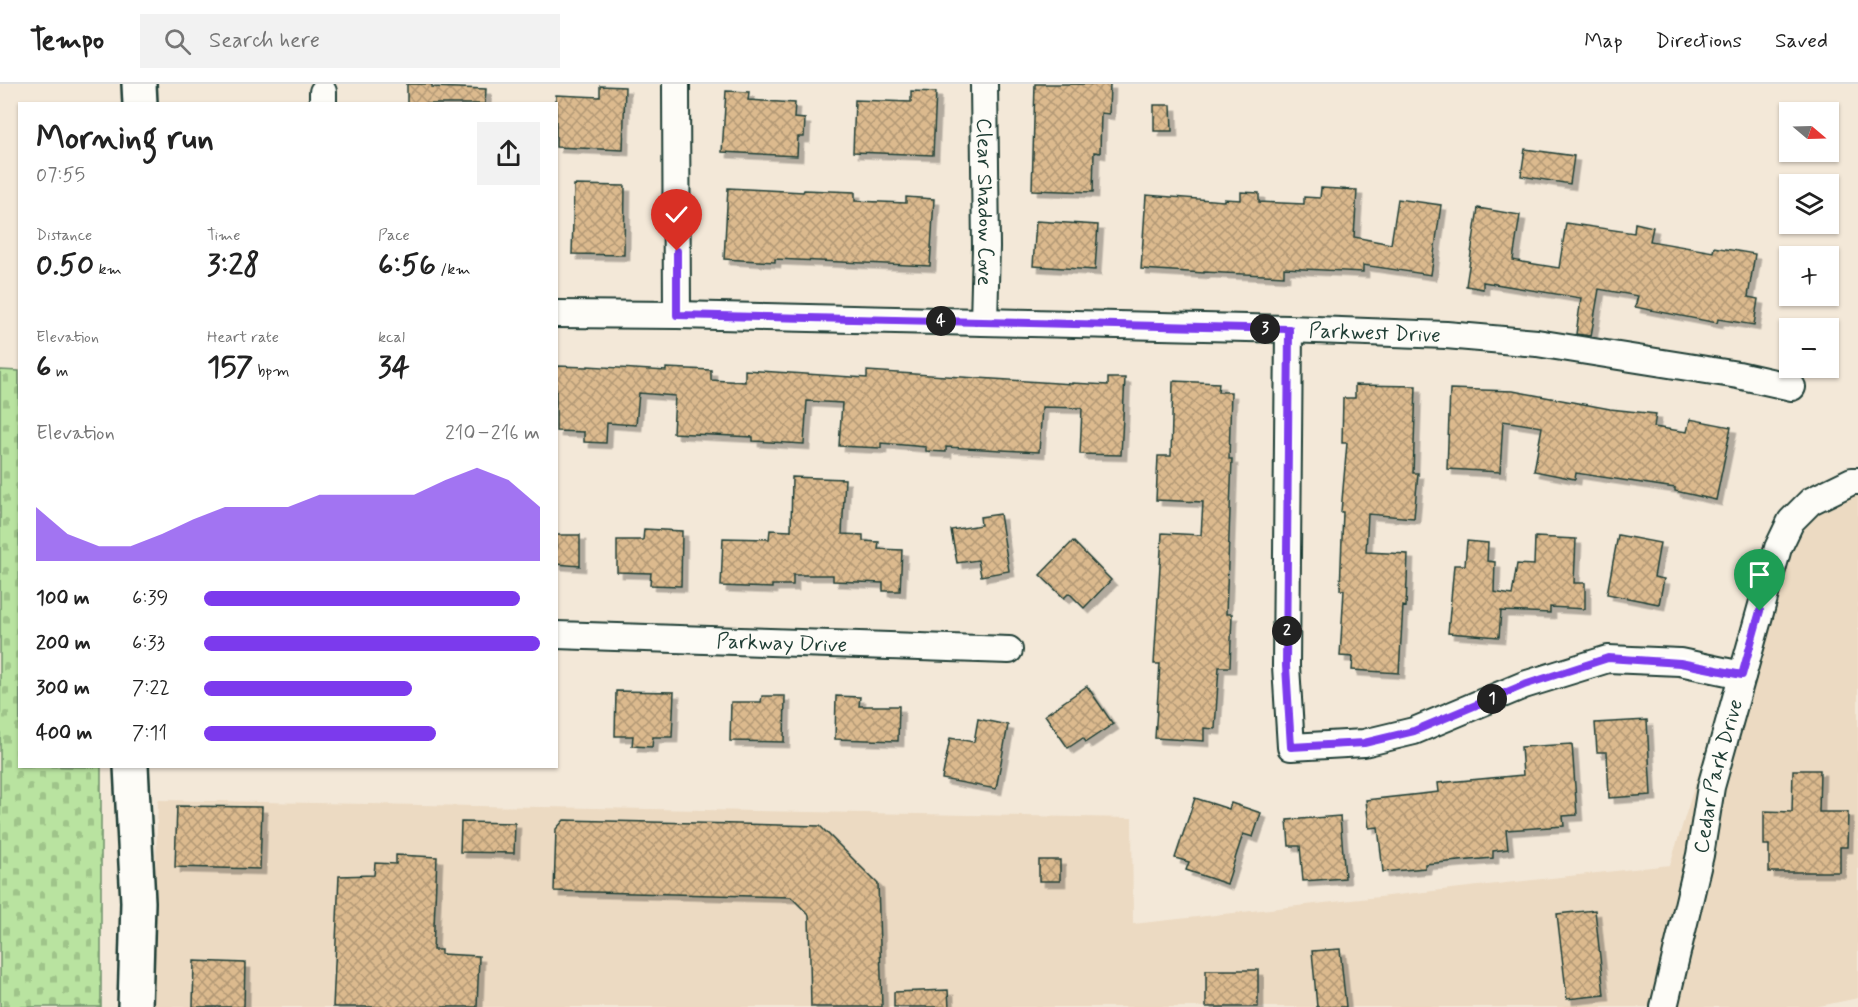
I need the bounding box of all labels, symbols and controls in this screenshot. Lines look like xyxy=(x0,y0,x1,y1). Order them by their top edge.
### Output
search box xyxy=(140,14,560,68)
text: Tempo xyxy=(30,23,104,60)
icon: search xyxy=(161,25,194,58)
text: Search here xyxy=(209,27,320,55)
text: Map xyxy=(1584,27,1623,55)
text: Directions xyxy=(1656,27,1742,55)
text: Saved xyxy=(1775,27,1828,55)
north arrow xyxy=(1779,102,1839,162)
map controls xyxy=(1779,102,1839,378)
text: Morning run xyxy=(36,117,214,161)
street label: Clear Shadow Cove xyxy=(969,118,999,286)
button: share xyxy=(477,122,540,185)
text: 07:55 xyxy=(36,162,85,189)
button: layers xyxy=(1779,174,1839,234)
pin xyxy=(651,189,702,251)
icon: check xyxy=(660,198,693,231)
text: Distance xyxy=(36,225,92,246)
text: Time xyxy=(207,225,241,246)
text: Pace xyxy=(378,225,410,246)
text: 0.50 xyxy=(36,246,94,285)
text: 3:28 xyxy=(207,246,260,285)
text: 6:56 xyxy=(378,246,436,285)
button: + xyxy=(1779,246,1839,306)
text: km xyxy=(94,259,122,280)
text: /km xyxy=(436,259,471,280)
pin: 4 xyxy=(926,306,956,336)
text: 4 xyxy=(936,310,946,331)
pin: 3 xyxy=(1250,314,1280,344)
street label: Parkwest Drive xyxy=(1308,317,1441,350)
text: 3 xyxy=(1261,318,1269,339)
button: − xyxy=(1779,318,1839,378)
text: Elevation xyxy=(36,327,99,348)
text: Heart rate xyxy=(207,327,279,348)
text: kcal xyxy=(378,327,405,348)
text: 6 xyxy=(36,348,51,387)
text: 157 xyxy=(207,348,253,387)
text: 34 xyxy=(378,348,410,387)
text: m xyxy=(51,361,68,382)
text: bpm xyxy=(253,361,290,382)
text: Elevation xyxy=(36,420,115,447)
text: 210–216 m xyxy=(445,420,540,447)
pin xyxy=(1734,549,1785,611)
icon: arrive xyxy=(1743,558,1776,591)
text: 100 m xyxy=(36,585,90,612)
text: 6:39 xyxy=(132,585,169,612)
pin: 2 xyxy=(1272,616,1302,646)
text: 2 xyxy=(1283,620,1291,641)
street label: Parkway Drive xyxy=(716,627,848,660)
text: 200 m xyxy=(36,630,91,657)
text: 6:33 xyxy=(132,630,165,657)
text: 300 m xyxy=(36,675,90,702)
text: 7:22 xyxy=(132,675,170,702)
pin: 1 xyxy=(1477,684,1507,714)
text: 1 xyxy=(1488,688,1496,709)
street label: Cedar Park Drive xyxy=(1687,696,1750,856)
text: 400 m xyxy=(36,720,92,747)
text: 7:11 xyxy=(132,720,167,747)

